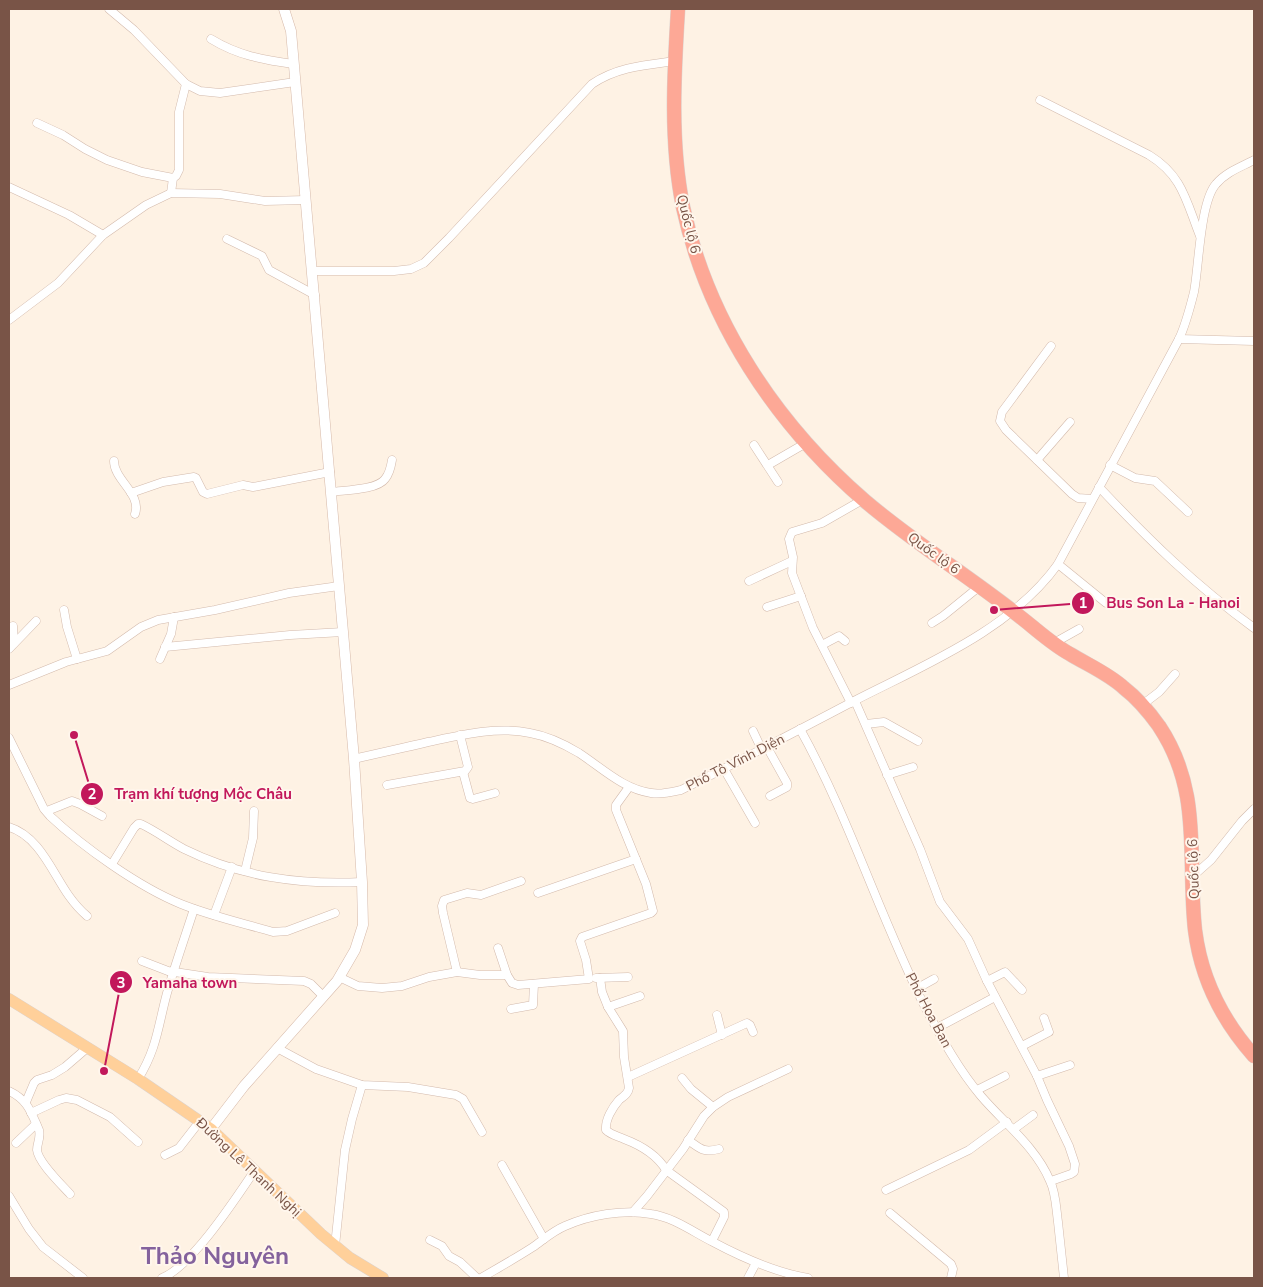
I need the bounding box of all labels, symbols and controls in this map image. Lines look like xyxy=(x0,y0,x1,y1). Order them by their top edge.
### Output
street label: Quốc lộ 6 xyxy=(672,193,705,256)
street label: Quốc lộ 6 xyxy=(904,528,964,579)
callout: Bus Son La - Hanoi xyxy=(1071,588,1249,618)
text: 1 xyxy=(1078,593,1088,613)
text: Bus Son La - Hanoi xyxy=(1106,593,1240,613)
street label: Phố Tô Vĩnh Diện xyxy=(683,729,788,796)
callout: Trạm khí tượng Mộc Châu xyxy=(79,779,302,809)
text: 2 xyxy=(87,784,97,804)
text: Trạm khí tượng Mộc Châu xyxy=(114,784,292,804)
street label: Quốc lộ 6 xyxy=(1183,839,1204,899)
callout: Yamaha town xyxy=(108,967,248,997)
street label: Phố Hoa Ban xyxy=(901,969,956,1051)
text: 3 xyxy=(116,973,126,993)
text: Yamaha town xyxy=(142,973,237,993)
street label: Đường Lê Thanh Nghị xyxy=(191,1113,305,1221)
district label: Thảo Nguyên xyxy=(141,1240,289,1272)

